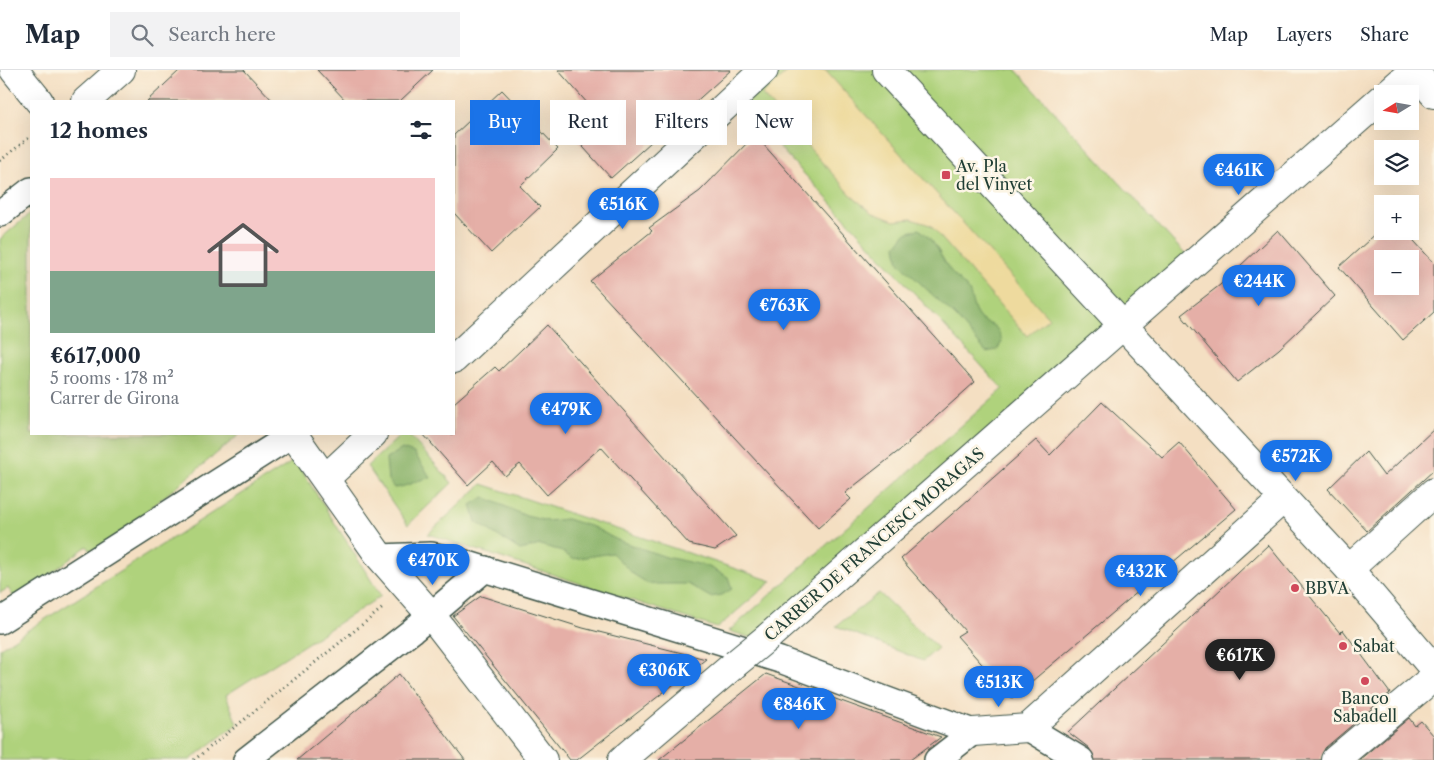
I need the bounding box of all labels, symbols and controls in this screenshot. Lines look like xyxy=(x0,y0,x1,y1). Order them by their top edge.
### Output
search box xyxy=(110,12,460,57)
text: Map xyxy=(25,20,80,49)
icon: search xyxy=(128,21,156,49)
text: Search here xyxy=(168,23,276,46)
text: Map xyxy=(1210,24,1248,46)
text: Layers xyxy=(1276,24,1332,46)
text: Share xyxy=(1360,24,1409,46)
north arrow xyxy=(1374,85,1419,130)
map controls xyxy=(1374,85,1419,295)
chip: Buy xyxy=(470,100,540,145)
chip: Rent xyxy=(550,100,626,145)
chip: Filters xyxy=(636,100,727,145)
chip: New xyxy=(737,100,812,145)
icon: filters xyxy=(407,116,435,144)
text: 12 homes xyxy=(50,118,148,143)
button: layers xyxy=(1374,140,1419,185)
pin: €461K xyxy=(1204,154,1274,196)
place label: Av. Pla del Vinyet xyxy=(955,156,1033,194)
text: €461K xyxy=(1214,160,1264,180)
marker: Av. Pla del Vinyet xyxy=(940,169,952,181)
pin: €516K xyxy=(588,188,658,230)
text: €516K xyxy=(599,194,647,214)
button: + xyxy=(1374,195,1419,240)
icon: home xyxy=(198,210,288,300)
button: − xyxy=(1374,250,1419,295)
pin: €244K xyxy=(1224,264,1294,307)
text: €244K xyxy=(1233,271,1285,291)
pin: €763K xyxy=(749,288,819,331)
text: €763K xyxy=(759,295,809,315)
text: €617,000 xyxy=(50,343,141,368)
text: 5 rooms · 178 m² xyxy=(50,368,174,388)
text: Carrer de Girona xyxy=(50,388,179,408)
pin: €479K xyxy=(531,392,601,435)
text: €479K xyxy=(541,399,591,419)
pin: €572K xyxy=(1261,440,1331,482)
street label: CARRER DE FRANCESC MORAGAS xyxy=(760,443,988,645)
text: €572K xyxy=(1271,446,1321,466)
pin: €470K xyxy=(398,544,468,586)
text: €470K xyxy=(408,550,458,570)
pin: €432K xyxy=(1106,554,1176,597)
text: €432K xyxy=(1116,561,1166,581)
place label: BBVA xyxy=(1305,578,1350,598)
marker: BBVA xyxy=(1289,582,1301,594)
place label: Sabat xyxy=(1353,636,1395,656)
pin: €617K xyxy=(1205,638,1275,681)
marker: Sabat xyxy=(1337,640,1349,652)
text: €617K xyxy=(1216,645,1264,665)
pin: €306K xyxy=(629,654,699,696)
text: €306K xyxy=(638,660,690,680)
pin: €513K xyxy=(964,666,1034,708)
text: €513K xyxy=(975,672,1023,692)
marker: Banco Sabadell xyxy=(1359,675,1371,687)
pin: €846K xyxy=(764,688,834,730)
place label: Banco Sabadell xyxy=(1333,688,1397,726)
text: €846K xyxy=(773,694,825,714)

